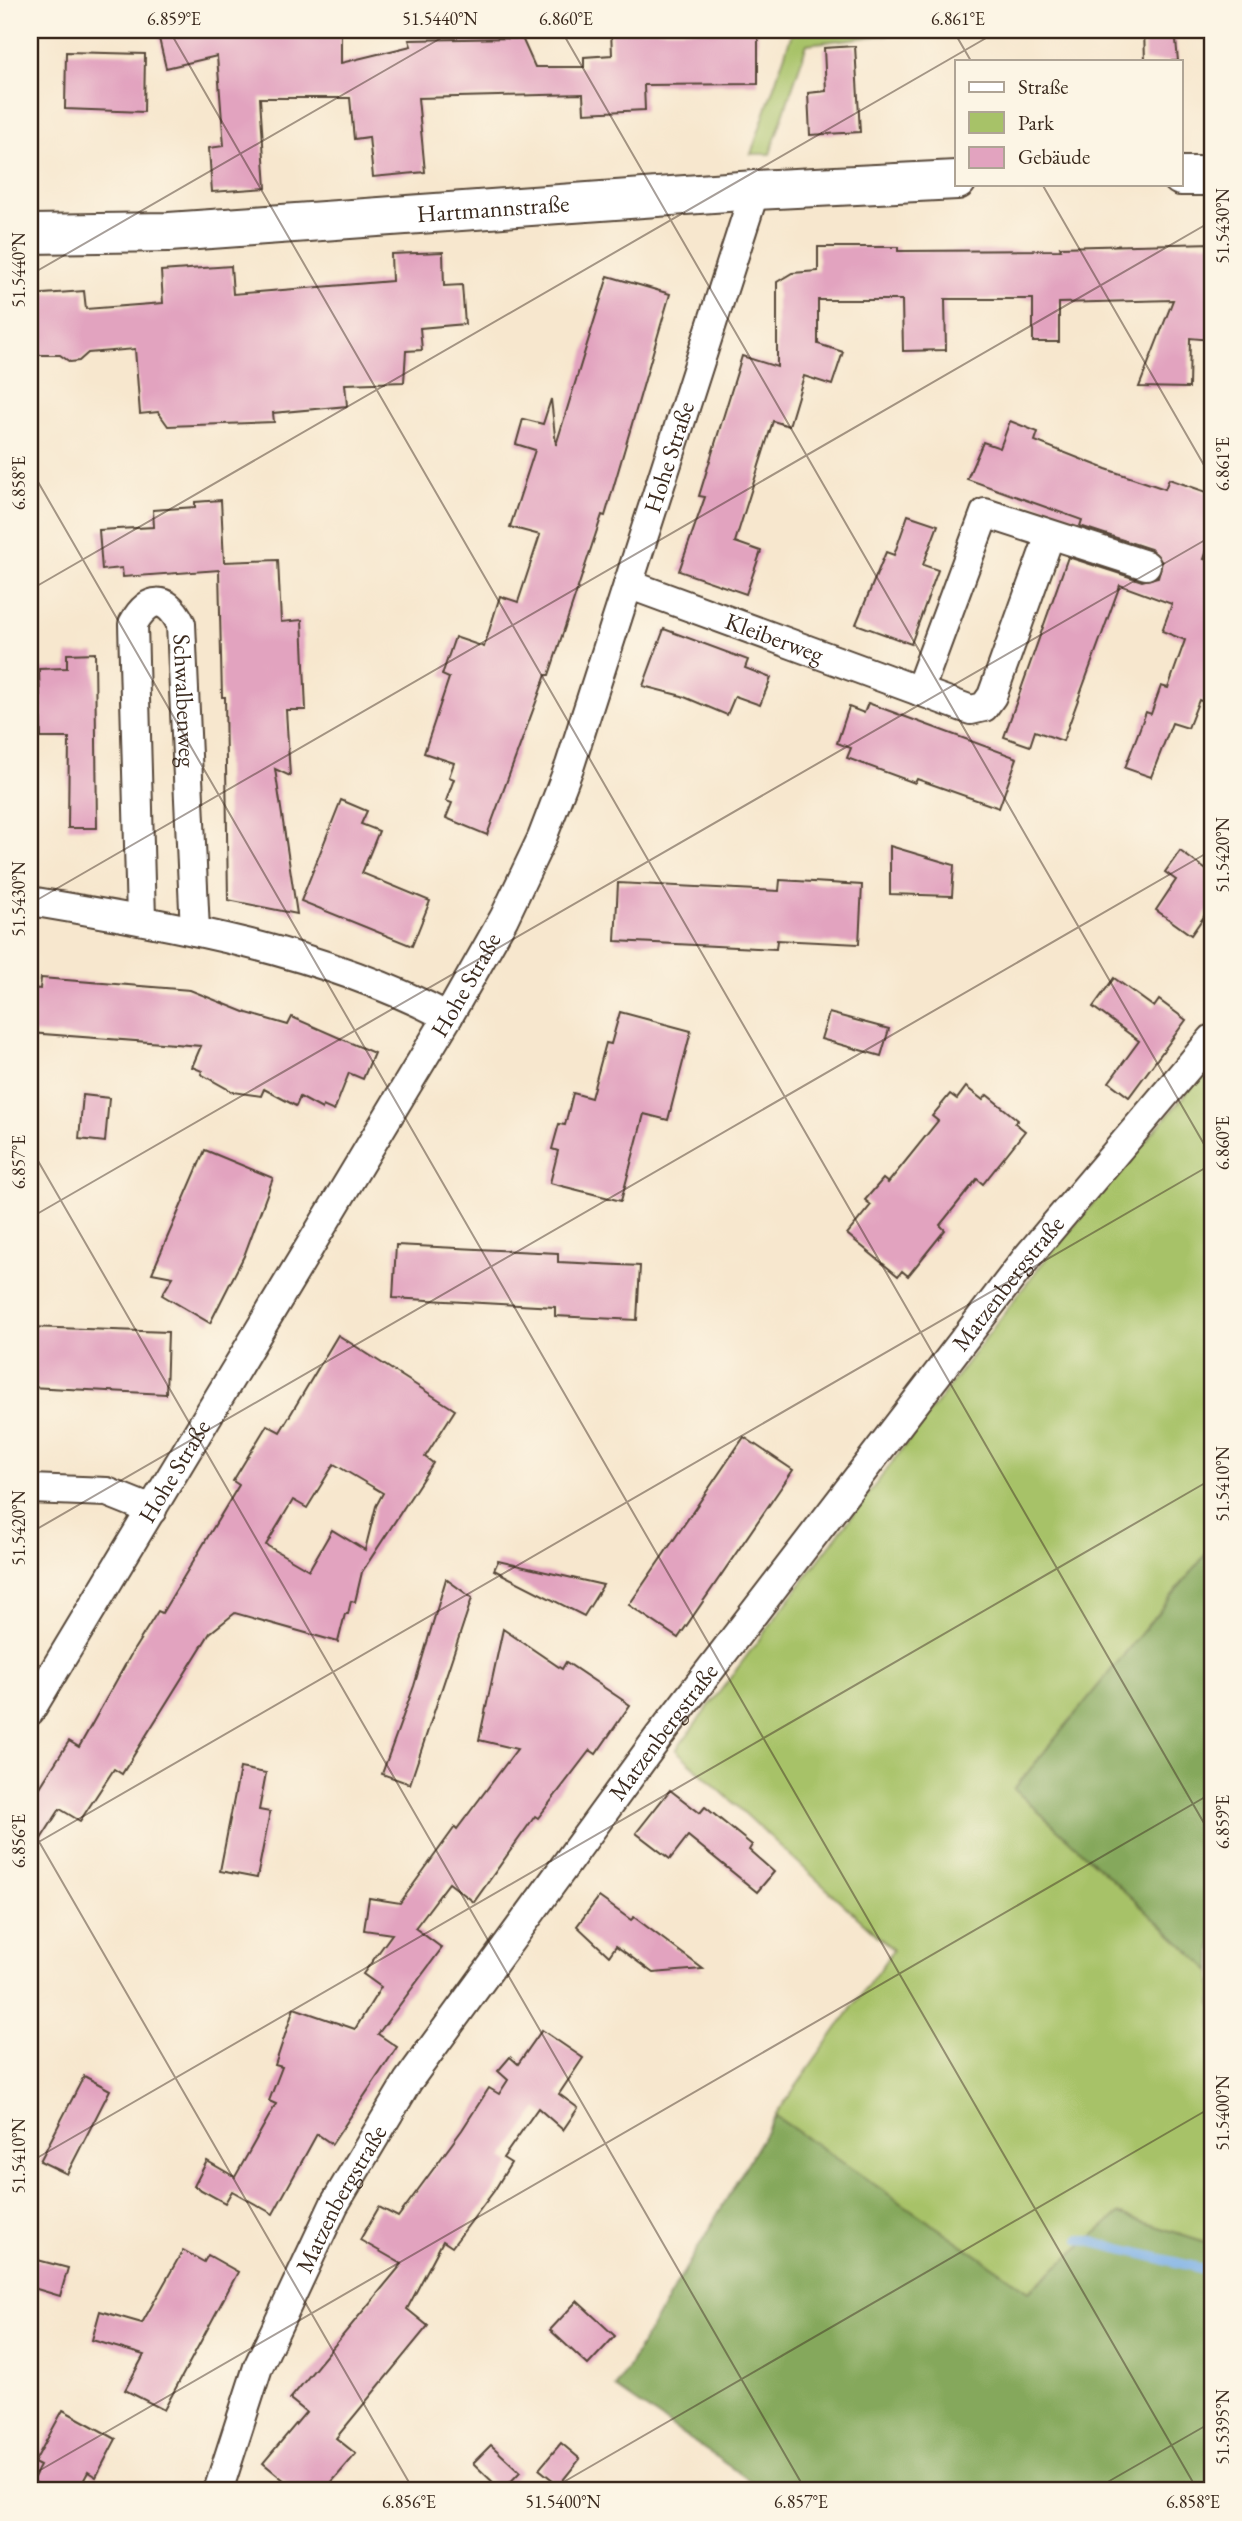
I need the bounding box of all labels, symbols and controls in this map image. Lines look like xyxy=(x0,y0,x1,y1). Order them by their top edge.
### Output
text: 6.859°E xyxy=(147,7,201,30)
text: 51.5440°N xyxy=(402,7,478,30)
text: 6.860°E xyxy=(539,7,593,30)
text: 6.861°E xyxy=(931,7,985,30)
legend xyxy=(955,60,1182,186)
text: Straße xyxy=(1018,73,1069,100)
text: Park xyxy=(1018,109,1055,136)
text: Gebäude xyxy=(1018,143,1090,170)
street label: Hartmannstraße xyxy=(416,187,570,229)
text: 51.5430°N xyxy=(1211,188,1234,264)
text: 51.5440°N xyxy=(7,232,30,308)
street label: Hohe Straße xyxy=(636,397,701,517)
text: 6.861°E xyxy=(1211,437,1234,491)
text: 6.858°E xyxy=(7,456,30,510)
street label: Kleiberweg xyxy=(721,605,829,670)
street label: Schwalbenweg xyxy=(166,633,204,769)
text: 51.5420°N xyxy=(1211,817,1234,893)
text: 51.5430°N xyxy=(7,861,30,937)
street label: Hohe Straße xyxy=(424,927,508,1043)
text: 6.860°E xyxy=(1211,1116,1234,1170)
text: 6.857°E xyxy=(7,1135,30,1189)
street label: Matzenbergstraße xyxy=(945,1209,1071,1357)
street label: Hohe Straße xyxy=(131,1413,217,1528)
text: 51.5410°N xyxy=(1211,1446,1234,1522)
text: 51.5420°N xyxy=(7,1490,30,1566)
street label: Matzenbergstraße xyxy=(601,1657,724,1807)
text: 6.859°E xyxy=(1211,1795,1234,1849)
text: 6.856°E xyxy=(7,1814,30,1868)
text: 51.5400°N xyxy=(1211,2075,1234,2151)
text: 51.5410°N xyxy=(7,2118,30,2194)
street label: Matzenbergstraße xyxy=(288,2119,393,2278)
text: 51.5395°N xyxy=(1211,2389,1234,2465)
text: 6.856°E xyxy=(382,2490,436,2513)
text: 51.5400°N xyxy=(525,2490,601,2513)
text: 6.857°E xyxy=(774,2490,828,2513)
text: 6.858°E xyxy=(1166,2490,1220,2513)

